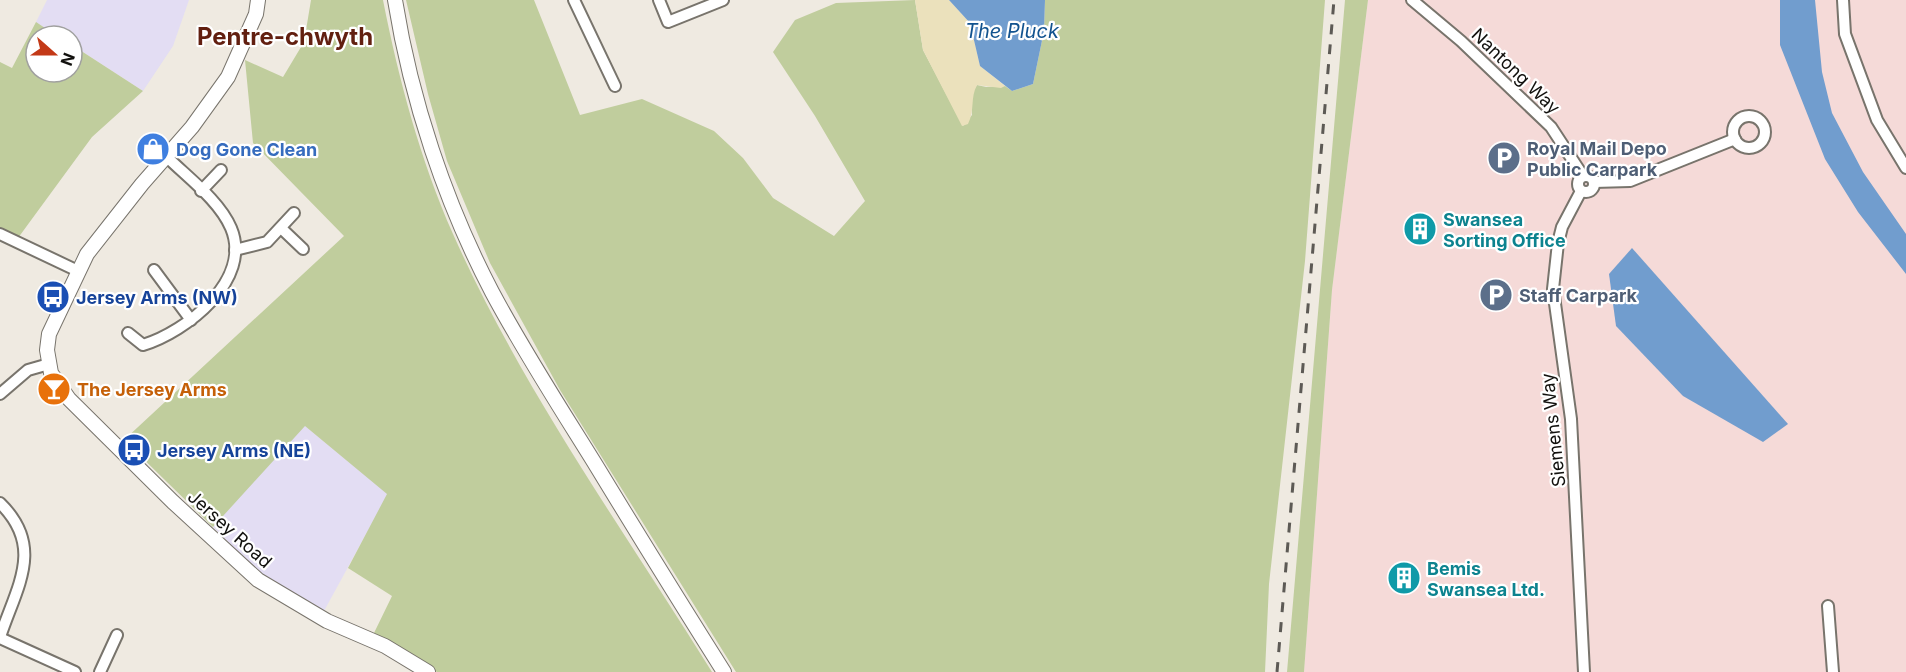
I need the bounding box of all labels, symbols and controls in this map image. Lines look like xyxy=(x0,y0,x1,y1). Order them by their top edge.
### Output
water label: The Pluck xyxy=(965,19,1060,43)
district label: Pentre-chwyth xyxy=(197,22,373,51)
north arrow xyxy=(24,24,84,84)
street label: Nantong Way xyxy=(1468,24,1564,118)
text: N xyxy=(56,50,80,69)
shop icon: Dog Gone Clean xyxy=(135,131,171,167)
place label: Royal Mail Depo Public Carpark xyxy=(1527,138,1667,180)
place label: Dog Gone Clean xyxy=(176,139,317,160)
parking icon: Royal Mail Depo Public Carpark xyxy=(1486,140,1522,176)
place label: Swansea Sorting Office xyxy=(1443,209,1566,251)
building icon: Swansea Sorting Office xyxy=(1402,211,1438,247)
parking icon: Staff Carpark xyxy=(1478,277,1514,313)
bus stop icon: Jersey Arms (NW) xyxy=(35,279,71,315)
place label: Staff Carpark xyxy=(1519,285,1638,306)
place label: Jersey Arms (NW) xyxy=(76,287,238,308)
bar icon: The Jersey Arms xyxy=(36,371,72,407)
street label: Siemens Way xyxy=(1537,372,1569,488)
place label: The Jersey Arms xyxy=(77,379,227,400)
bus stop icon: Jersey Arms (NE) xyxy=(116,432,152,468)
place label: Jersey Arms (NE) xyxy=(157,440,311,461)
street label: Jersey Road xyxy=(184,486,276,572)
place label: Bemis Swansea Ltd. xyxy=(1427,558,1545,600)
building icon: Bemis Swansea Ltd. xyxy=(1386,560,1422,596)

